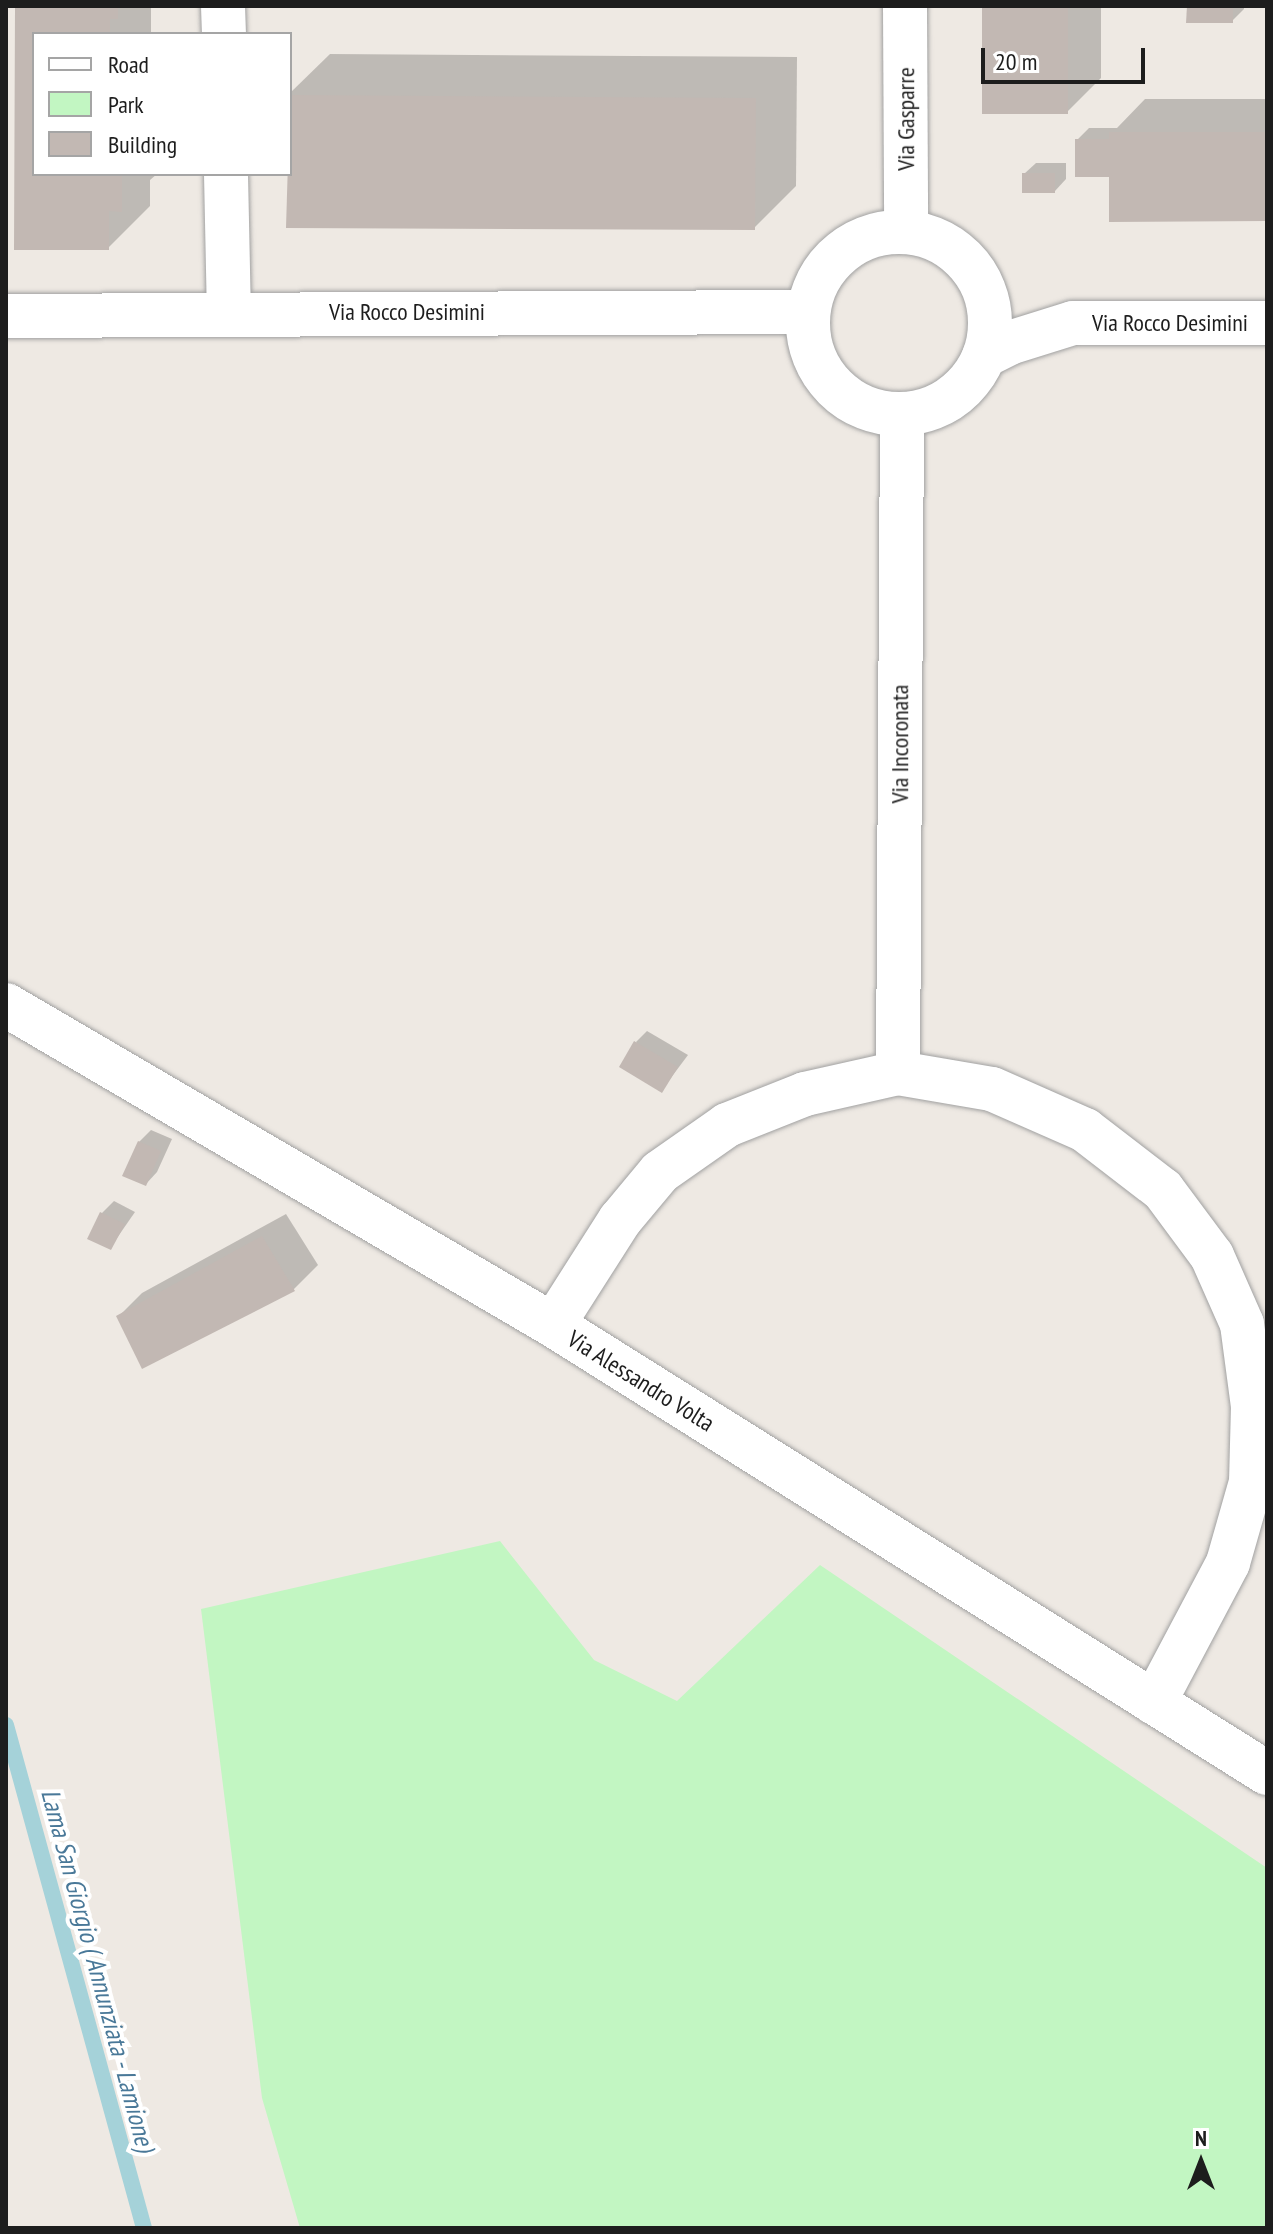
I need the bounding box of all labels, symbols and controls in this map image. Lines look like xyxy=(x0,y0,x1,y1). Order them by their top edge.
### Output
legend xyxy=(32,32,292,176)
scale bar xyxy=(985,32,1149,82)
text: 20 m xyxy=(995,46,1037,77)
text: Road xyxy=(108,49,149,80)
street label: Via Gasparre xyxy=(892,67,920,171)
text: Park xyxy=(108,89,144,120)
text: Building xyxy=(108,129,177,160)
street label: Via Rocco Desimini xyxy=(329,298,485,326)
street label: Via Rocco Desimini xyxy=(1092,309,1248,337)
street label: Via Incoronata xyxy=(886,685,914,803)
street label: Via Alessandro Volta xyxy=(562,1324,720,1438)
water label: Lama San Giorgio ( Annunziata - Lamione) xyxy=(34,1784,162,2156)
north arrow xyxy=(1161,2122,1241,2202)
text: N xyxy=(1195,2124,1207,2152)

